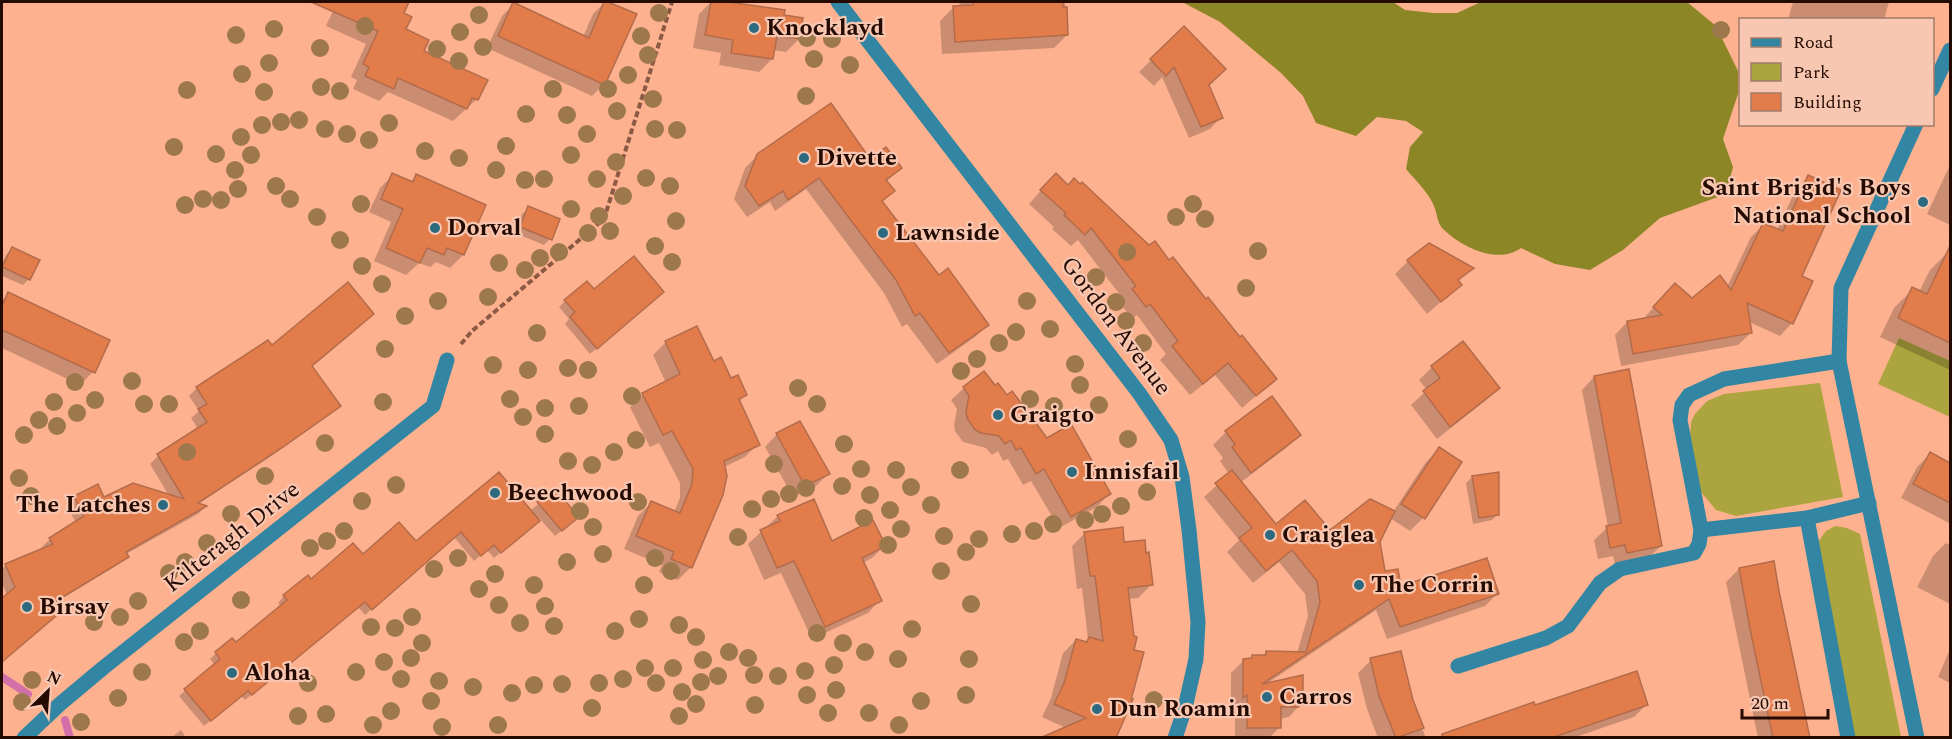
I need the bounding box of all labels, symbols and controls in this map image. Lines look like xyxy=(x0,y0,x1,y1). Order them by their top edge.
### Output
place label: Knocklayd xyxy=(766,10,884,46)
legend xyxy=(1739,18,1934,126)
marker: Knocklayd xyxy=(747,21,761,35)
text: Road xyxy=(1793,29,1834,56)
text: Park xyxy=(1793,59,1830,86)
text: Building xyxy=(1793,89,1862,116)
place label: Divette xyxy=(816,140,897,176)
marker: Divette xyxy=(797,151,811,165)
place label: Saint Brigid's Boys National School xyxy=(1702,170,1911,234)
marker: Saint Brigid's Boys National School xyxy=(1916,195,1930,209)
place label: Dorval xyxy=(447,210,521,246)
place label: Lawnside xyxy=(895,215,1000,251)
marker: Dorval xyxy=(428,221,442,235)
marker: Lawnside xyxy=(876,226,890,240)
street label: Gordon Avenue xyxy=(1052,249,1180,403)
place label: Graigto xyxy=(1010,397,1094,433)
marker: Graigto xyxy=(991,408,1005,422)
place label: Innisfail xyxy=(1084,454,1179,490)
marker: Innisfail xyxy=(1065,465,1079,479)
street label: Kilteragh Drive xyxy=(156,472,308,602)
place label: Beechwood xyxy=(507,475,633,511)
marker: Beechwood xyxy=(488,486,502,500)
place label: The Latches xyxy=(16,487,151,523)
marker: The Latches xyxy=(156,498,170,512)
place label: Craiglea xyxy=(1282,517,1375,553)
marker: Craiglea xyxy=(1263,528,1277,542)
place label: The Corrin xyxy=(1371,567,1494,603)
marker: The Corrin xyxy=(1352,578,1366,592)
place label: Birsay xyxy=(39,589,110,625)
marker: Birsay xyxy=(20,600,34,614)
place label: Aloha xyxy=(244,655,311,691)
north arrow xyxy=(18,661,78,721)
text: N xyxy=(43,665,65,692)
marker: Aloha xyxy=(225,666,239,680)
place label: Carros xyxy=(1279,679,1352,715)
scale bar xyxy=(1742,682,1828,720)
marker: Carros xyxy=(1260,690,1274,704)
text: 20 m xyxy=(1751,690,1789,717)
place label: Dun Roamin xyxy=(1109,691,1251,727)
marker: Dun Roamin xyxy=(1090,702,1104,716)

